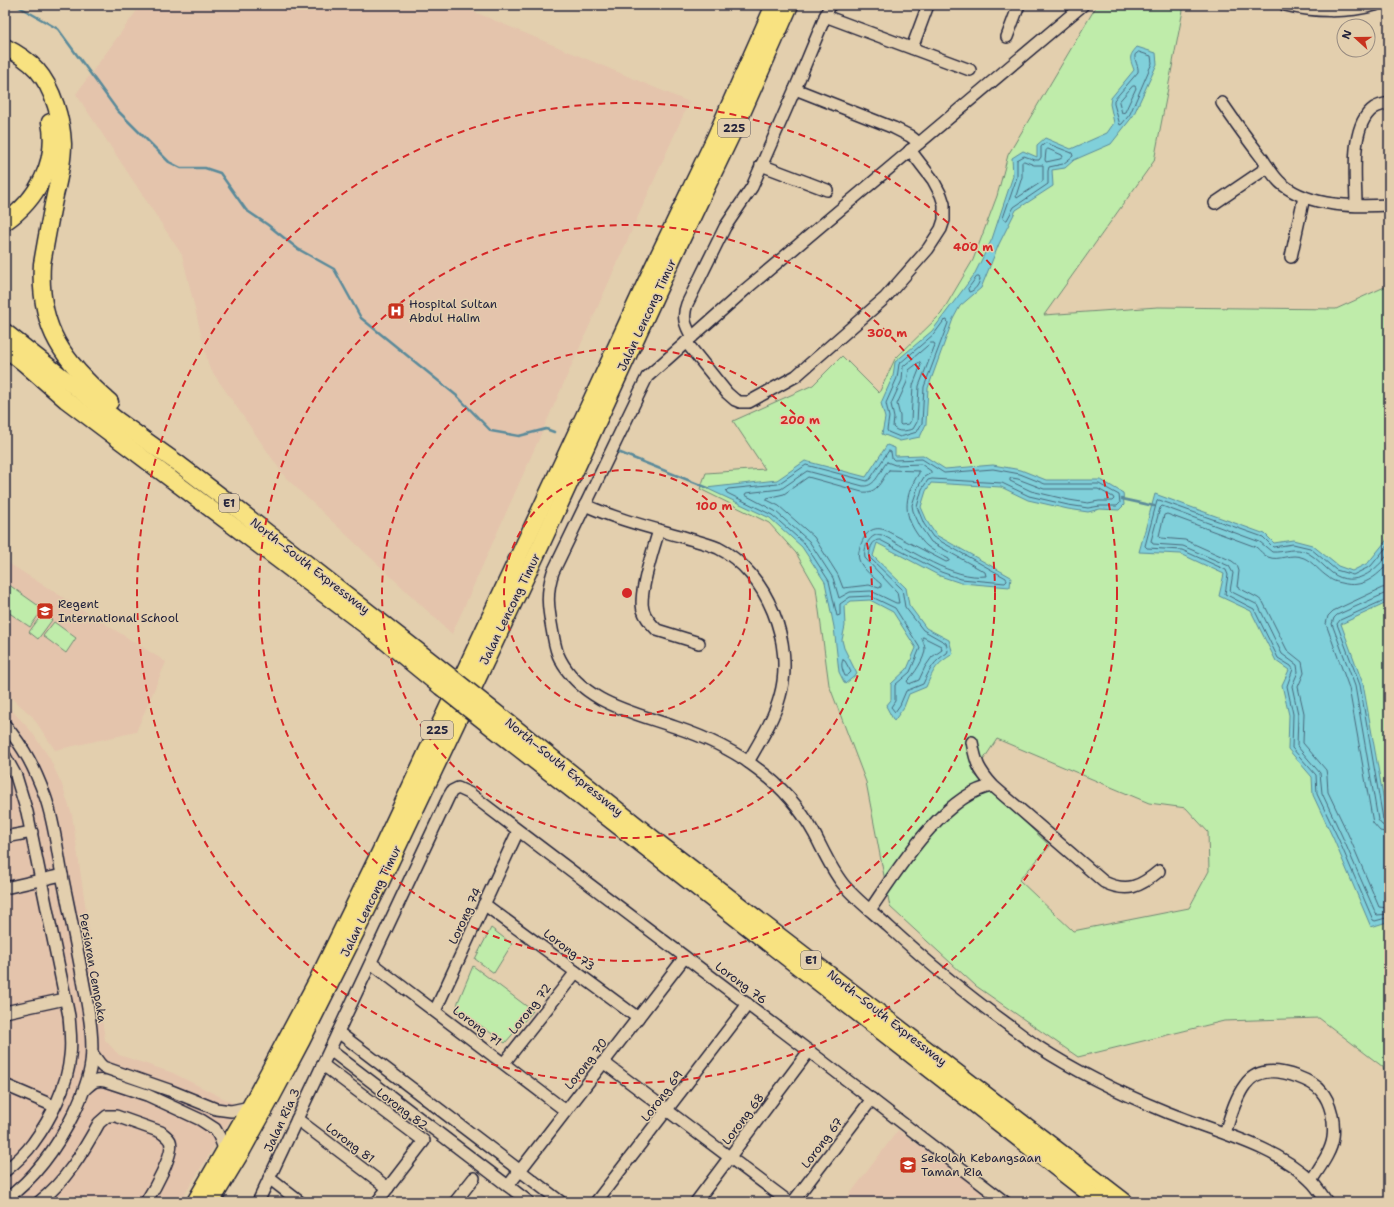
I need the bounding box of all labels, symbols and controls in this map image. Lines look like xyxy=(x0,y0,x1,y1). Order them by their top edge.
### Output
north arrow xyxy=(1336,18,1376,58)
text: N xyxy=(1339,28,1356,41)
road number: 225 xyxy=(718,119,750,137)
text: 400 m xyxy=(953,239,993,255)
street label: Jalan Lencong Timur xyxy=(614,256,680,374)
place label: Hospital Sultan Abdul Halim xyxy=(409,296,497,326)
hospital icon: Hospital Sultan Abdul Halim xyxy=(386,301,406,321)
text: 300 m xyxy=(867,325,907,341)
text: 200 m xyxy=(780,412,820,428)
road number: E1 xyxy=(219,494,239,512)
text: 100 m xyxy=(696,498,733,514)
street label: North–South Expressway xyxy=(247,514,373,618)
street label: Jalan Lencong Timur xyxy=(476,550,544,667)
centre of rings xyxy=(620,586,634,600)
place label: Regent International School xyxy=(58,596,179,626)
school or university icon: Regent International School xyxy=(35,601,55,621)
street label: North–South Expressway xyxy=(502,714,626,820)
road number: 225 xyxy=(421,721,453,739)
street label: Jalan Lencong Timur xyxy=(337,842,405,959)
street label: Lorong 74 xyxy=(445,885,485,947)
street label: Persiaran Cempaka xyxy=(76,912,111,1024)
street label: Lorong 73 xyxy=(540,925,598,975)
road number: E1 xyxy=(801,951,821,969)
street label: Lorong 76 xyxy=(712,958,770,1008)
street label: North–South Expressway xyxy=(824,966,950,1070)
street label: Lorong 72 xyxy=(505,980,555,1038)
street label: Lorong 71 xyxy=(449,1002,505,1050)
street label: Lorong 70 xyxy=(561,1035,611,1093)
street label: Lorong 69 xyxy=(637,1067,687,1125)
street label: Lorong 82 xyxy=(373,1084,431,1134)
street label: Jalan Ria 3 xyxy=(260,1086,304,1154)
street label: Lorong 68 xyxy=(718,1090,768,1148)
street label: Lorong 67 xyxy=(798,1114,846,1172)
street label: Lorong 81 xyxy=(322,1119,378,1167)
place label: Sekolah Kebangsaan Taman Ria xyxy=(921,1150,1041,1180)
school or university icon: Sekolah Kebangsaan Taman Ria xyxy=(898,1155,918,1175)

